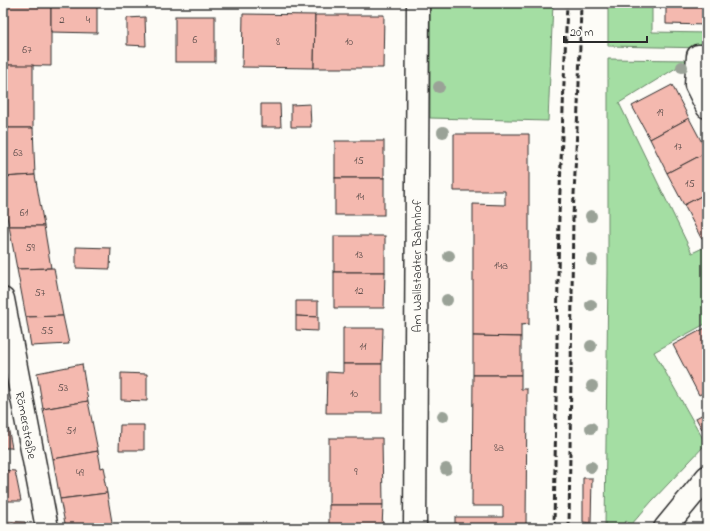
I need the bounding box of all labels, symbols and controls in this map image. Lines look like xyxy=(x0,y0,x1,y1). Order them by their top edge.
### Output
house number: 2 xyxy=(59,12,65,28)
house number: 4 xyxy=(86,12,91,28)
scale bar xyxy=(564,18,647,44)
text: 20 m xyxy=(570,24,593,42)
house number: 6 xyxy=(193,32,198,48)
house number: 8 xyxy=(276,34,280,50)
house number: 10 xyxy=(345,34,353,50)
house number: 67 xyxy=(22,42,32,58)
house number: 19 xyxy=(657,105,664,121)
house number: 17 xyxy=(674,139,682,155)
house number: 63 xyxy=(13,145,23,161)
house number: 15 xyxy=(354,153,364,169)
house number: 15 xyxy=(685,176,695,192)
house number: 14 xyxy=(356,189,364,205)
street label: Am Wallstadter Bahnhof xyxy=(408,199,427,332)
house number: 61 xyxy=(20,205,29,221)
house number: 59 xyxy=(25,240,35,256)
house number: 13 xyxy=(355,247,363,263)
house number: 14a xyxy=(494,258,508,274)
house number: 12 xyxy=(355,283,364,299)
house number: 57 xyxy=(35,285,46,301)
house number: 55 xyxy=(41,323,53,339)
house number: 11 xyxy=(360,339,367,355)
house number: 53 xyxy=(58,380,69,396)
house number: 10 xyxy=(350,386,358,402)
street label: Römerstraße xyxy=(10,390,41,461)
house number: 51 xyxy=(66,423,76,439)
house number: 8a xyxy=(494,440,504,456)
house number: 9 xyxy=(354,464,358,480)
house number: 49 xyxy=(76,465,85,481)

